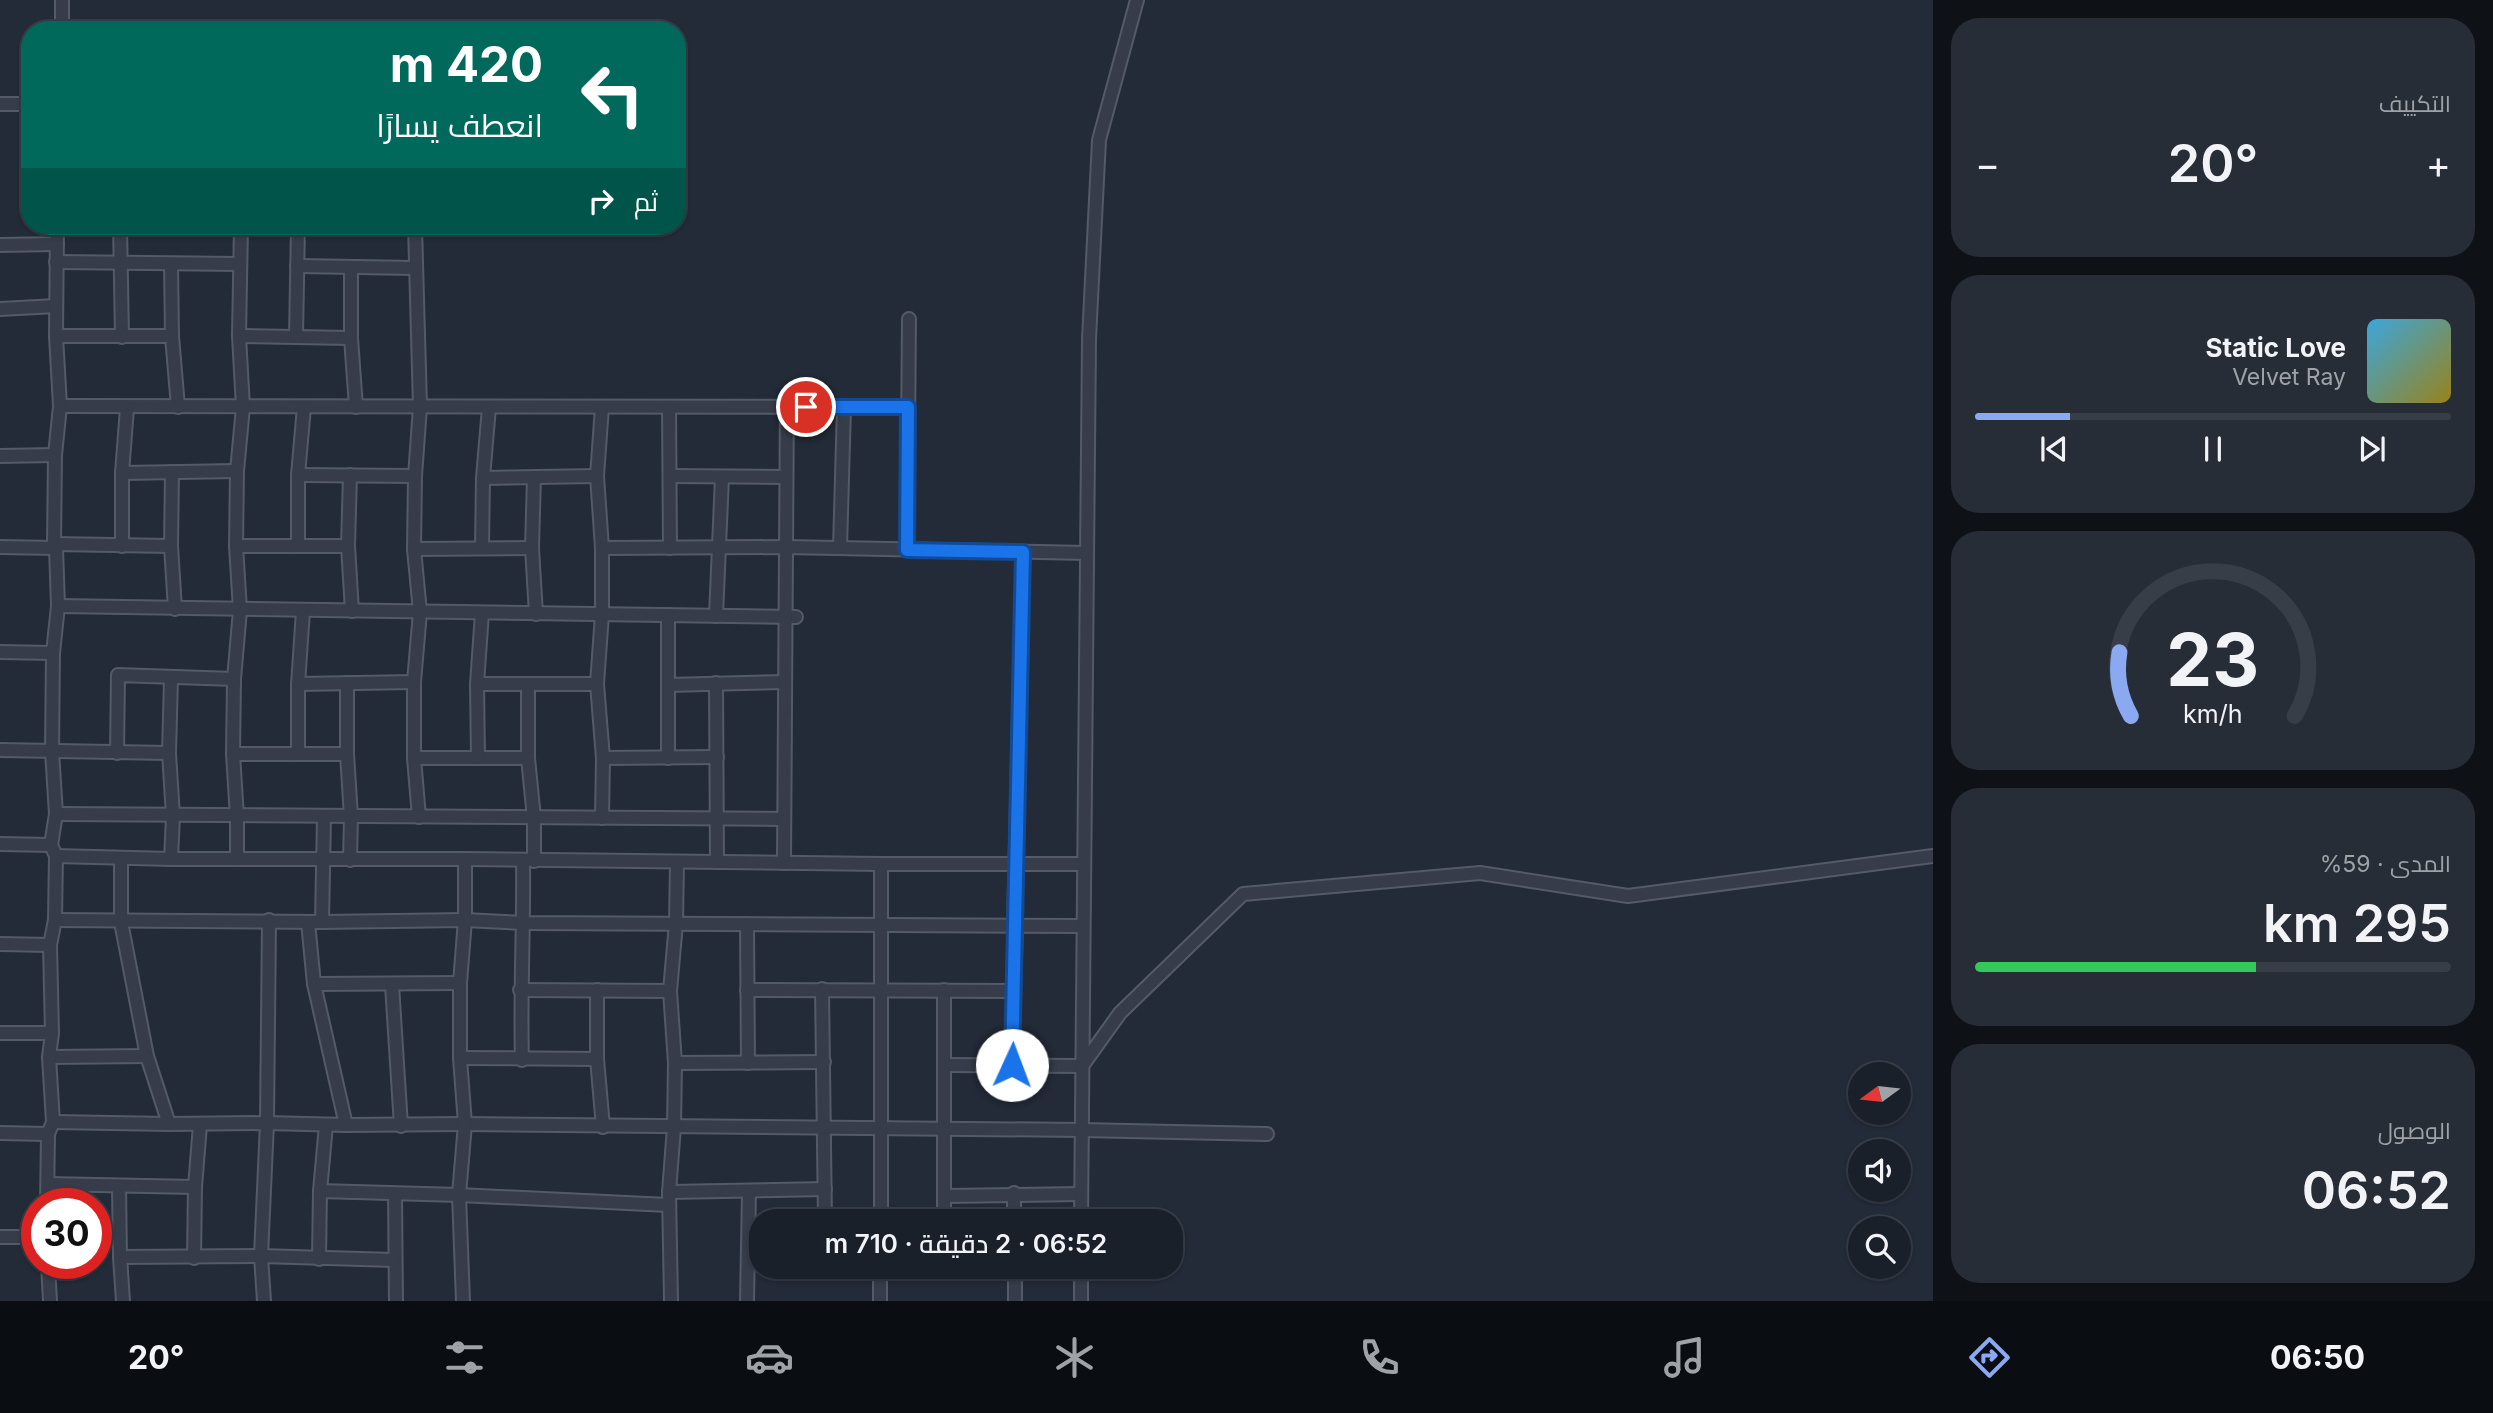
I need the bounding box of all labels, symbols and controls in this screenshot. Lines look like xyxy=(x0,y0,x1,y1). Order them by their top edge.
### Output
text: 420 m xyxy=(390,35,543,94)
icon: left xyxy=(567,49,658,140)
text: التكييف xyxy=(2379,90,2451,118)
text: انعطف يسارًا xyxy=(376,106,543,145)
text: 20° xyxy=(2168,132,2258,195)
text: − xyxy=(1975,141,2000,187)
text: + xyxy=(2426,141,2451,187)
icon: right xyxy=(582,182,620,220)
text: ثم xyxy=(634,186,658,217)
text: Static Love xyxy=(2205,332,2346,363)
text: Velvet Ray xyxy=(2232,363,2346,391)
pin xyxy=(776,377,836,437)
icon: arrive xyxy=(787,388,825,426)
icon: previous xyxy=(2035,430,2073,468)
icon: pause xyxy=(2194,430,2232,468)
icon: next xyxy=(2353,430,2391,468)
text: 23 xyxy=(2167,616,2259,705)
text: km/h xyxy=(2183,699,2243,729)
text: المدى · 59% xyxy=(2320,850,2451,878)
text: 295 km xyxy=(2263,892,2451,955)
position arrow xyxy=(975,1028,1049,1102)
north arrow xyxy=(1848,1062,1911,1125)
map controls xyxy=(1848,1062,1911,1279)
text: الوصول xyxy=(2378,1117,2451,1145)
button: sound xyxy=(1848,1139,1911,1202)
text: 06:52 xyxy=(2302,1159,2451,1222)
speed limit sign: 30 xyxy=(21,1188,112,1279)
button: search xyxy=(1848,1216,1911,1279)
text: 06:52 · 2 دقيقة · 710 m xyxy=(825,1228,1107,1259)
icon: filters xyxy=(440,1333,489,1382)
icon: car xyxy=(745,1333,794,1382)
icon: climate xyxy=(1050,1333,1099,1382)
icon: phone xyxy=(1355,1333,1404,1382)
icon: music xyxy=(1660,1333,1709,1382)
icon: directions xyxy=(1965,1333,2014,1382)
text: 20° xyxy=(128,1338,185,1377)
text: 06:50 xyxy=(2270,1338,2365,1377)

